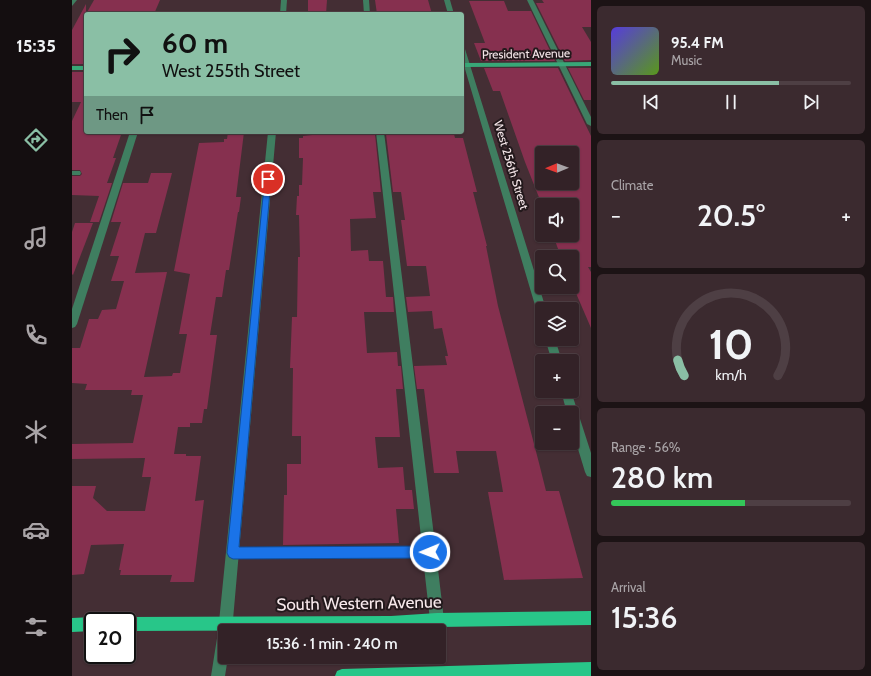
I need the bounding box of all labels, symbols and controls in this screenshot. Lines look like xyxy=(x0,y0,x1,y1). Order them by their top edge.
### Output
text: 60 m xyxy=(162,26,228,60)
icon: right xyxy=(96,28,148,80)
text: 95.4 FM xyxy=(671,34,724,52)
text: 15:35 xyxy=(16,35,56,57)
street label: President Avenue xyxy=(482,45,570,62)
text: Music xyxy=(671,52,702,68)
text: West 255th Street xyxy=(162,60,300,82)
icon: previous xyxy=(640,91,662,113)
icon: pause xyxy=(720,91,742,113)
icon: next xyxy=(800,91,822,113)
icon: arrive xyxy=(136,104,158,126)
text: Then xyxy=(96,106,128,124)
street label: West 256th Street xyxy=(491,118,532,211)
icon: directions xyxy=(22,126,50,154)
north arrow xyxy=(535,146,579,190)
map controls xyxy=(535,146,579,450)
pin xyxy=(251,162,285,196)
icon: arrive xyxy=(257,168,279,190)
text: Climate xyxy=(611,177,653,193)
text: 20.5° xyxy=(697,197,765,234)
button: sound xyxy=(535,198,579,242)
text: − xyxy=(611,202,621,229)
text: + xyxy=(841,202,851,229)
icon: music xyxy=(22,224,50,252)
button: search xyxy=(535,250,579,294)
button: layers xyxy=(535,302,579,346)
text: 10 xyxy=(709,319,753,369)
icon: phone xyxy=(22,321,50,349)
button: + xyxy=(535,354,579,398)
text: km/h xyxy=(715,366,747,384)
button: − xyxy=(535,406,579,450)
icon: climate xyxy=(22,418,50,446)
text: Range · 56% xyxy=(611,439,680,455)
text: 280 km xyxy=(611,459,713,496)
icon: car xyxy=(22,516,50,544)
position arrow xyxy=(409,531,451,573)
text: Arrival xyxy=(611,579,646,595)
street label: South Western Avenue xyxy=(276,592,442,614)
text: 15:36 xyxy=(611,599,677,636)
speed limit sign: 20 xyxy=(84,612,136,664)
icon: filters xyxy=(22,613,50,641)
text: 15:36 · 1 min · 240 m xyxy=(266,635,398,653)

